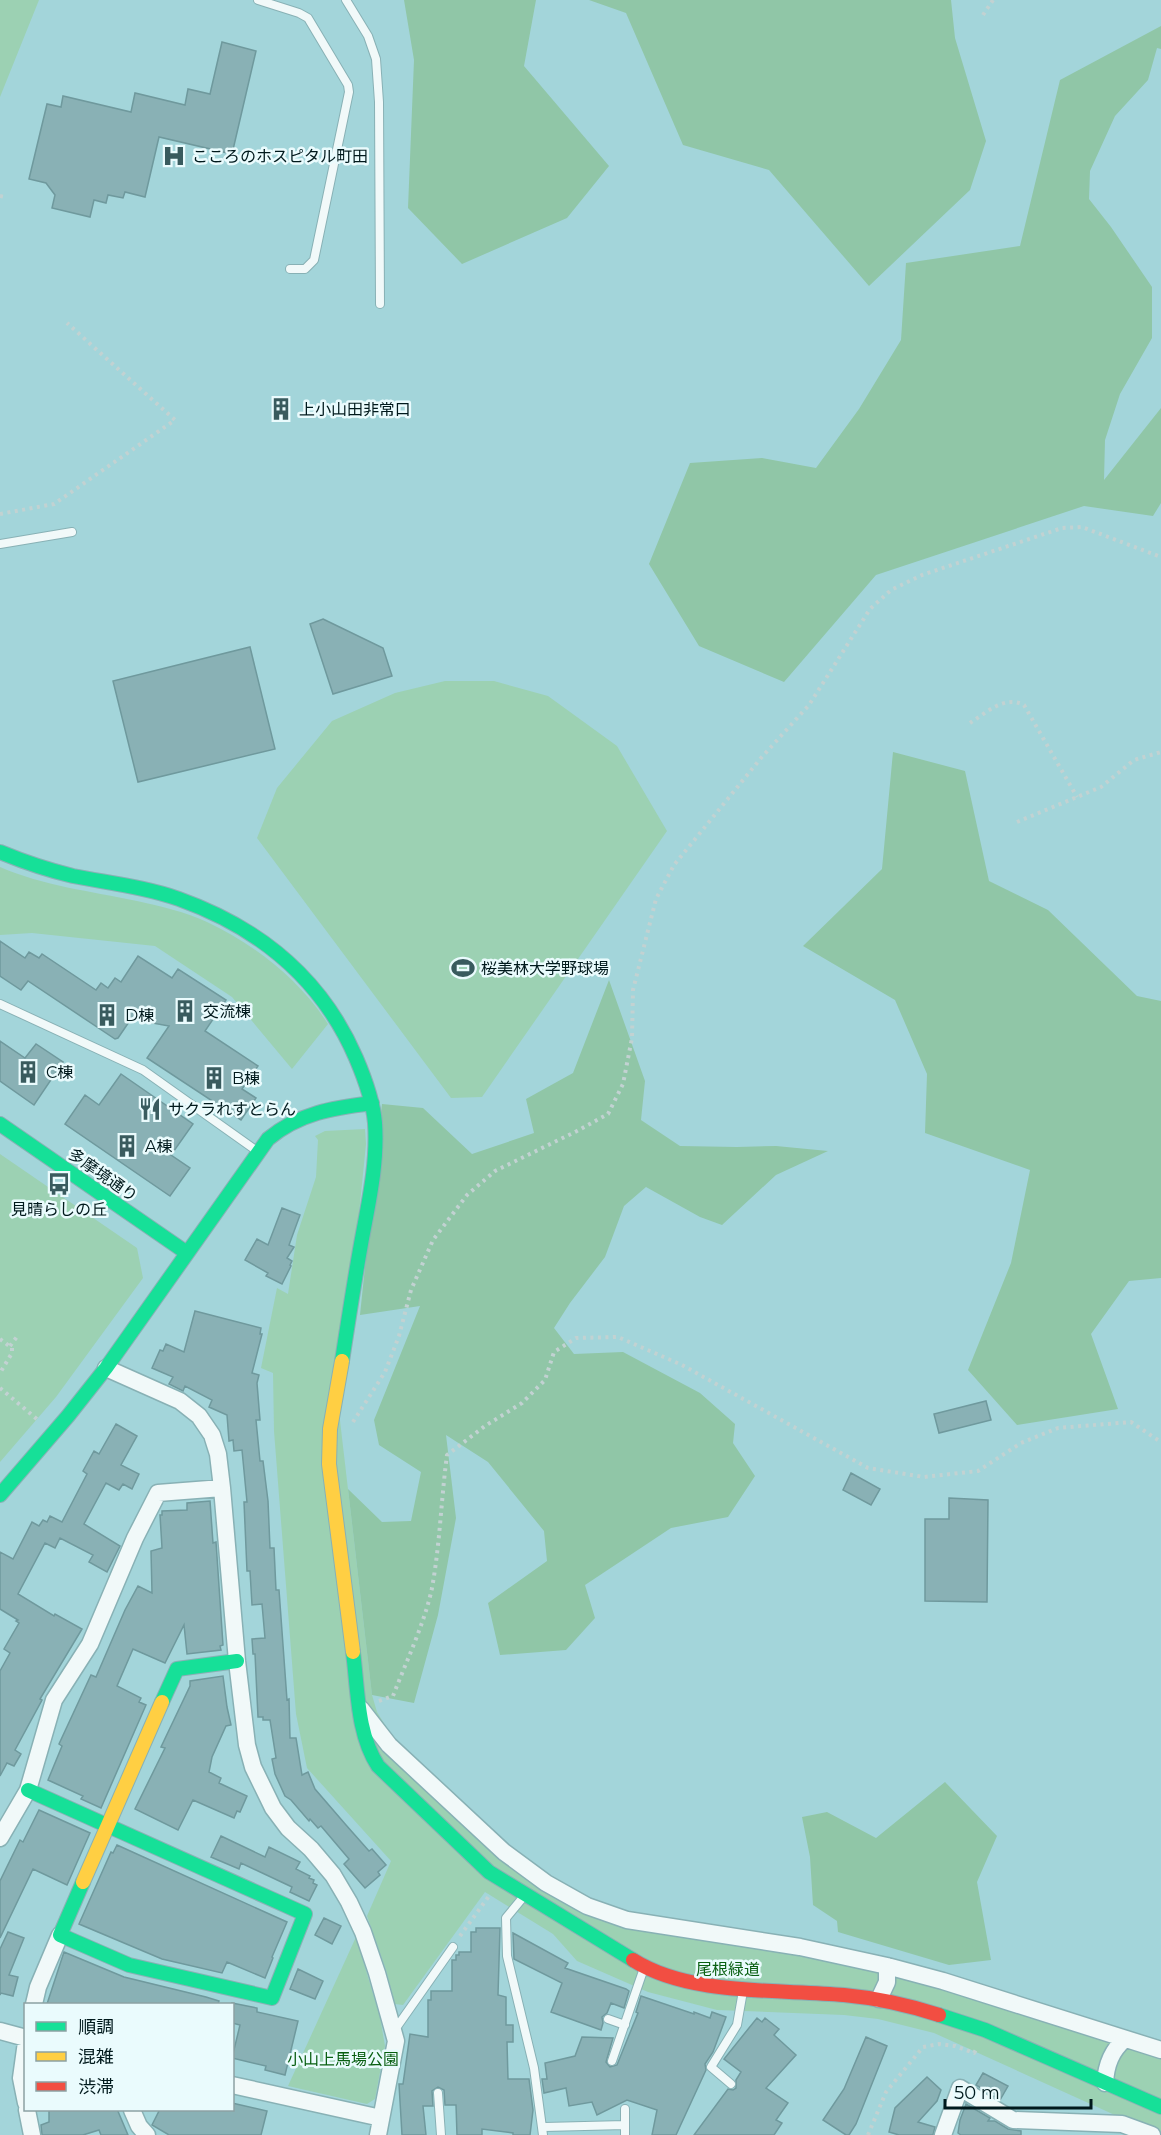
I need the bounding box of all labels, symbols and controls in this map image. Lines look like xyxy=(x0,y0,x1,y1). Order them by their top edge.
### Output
hospital icon: こころのホスピタル町田 xyxy=(161,143,187,169)
place label: こころのホスピタル町田 xyxy=(192,147,368,166)
building icon: 上小山田非常口 xyxy=(268,396,294,422)
place label: 上小山田非常口 xyxy=(299,400,411,419)
sports icon: 桜美林大学野球場 xyxy=(450,955,476,981)
place label: 桜美林大学野球場 xyxy=(481,959,609,978)
building icon: 交流棟 xyxy=(172,998,198,1024)
building icon: D棟 xyxy=(94,1002,120,1028)
place label: 交流棟 xyxy=(203,1002,251,1021)
place label: D棟 xyxy=(125,1006,154,1025)
building icon: C棟 xyxy=(15,1059,41,1085)
place label: C棟 xyxy=(46,1063,73,1082)
building icon: B棟 xyxy=(201,1065,227,1091)
place label: B棟 xyxy=(232,1069,260,1088)
restaurant icon: サクラれすとらん xyxy=(137,1096,163,1122)
place label: サクラれすとらん xyxy=(168,1100,296,1119)
building icon: A棟 xyxy=(114,1133,140,1159)
place label: A棟 xyxy=(145,1137,172,1156)
street label: 多摩境通り xyxy=(65,1144,141,1206)
bus stop icon: 見晴らしの丘 xyxy=(46,1171,72,1197)
place label: 見晴らしの丘 xyxy=(11,1200,107,1219)
park label: 尾根緑道 xyxy=(696,1960,760,1979)
legend xyxy=(24,2003,234,2111)
text: 順調 xyxy=(78,2016,114,2038)
text: 混雑 xyxy=(78,2046,114,2068)
park label: 小山上馬場公園 xyxy=(287,2050,399,2069)
scale bar xyxy=(945,2072,1090,2110)
text: 渋滞 xyxy=(78,2076,114,2098)
text: 50 m xyxy=(954,2082,1000,2104)

